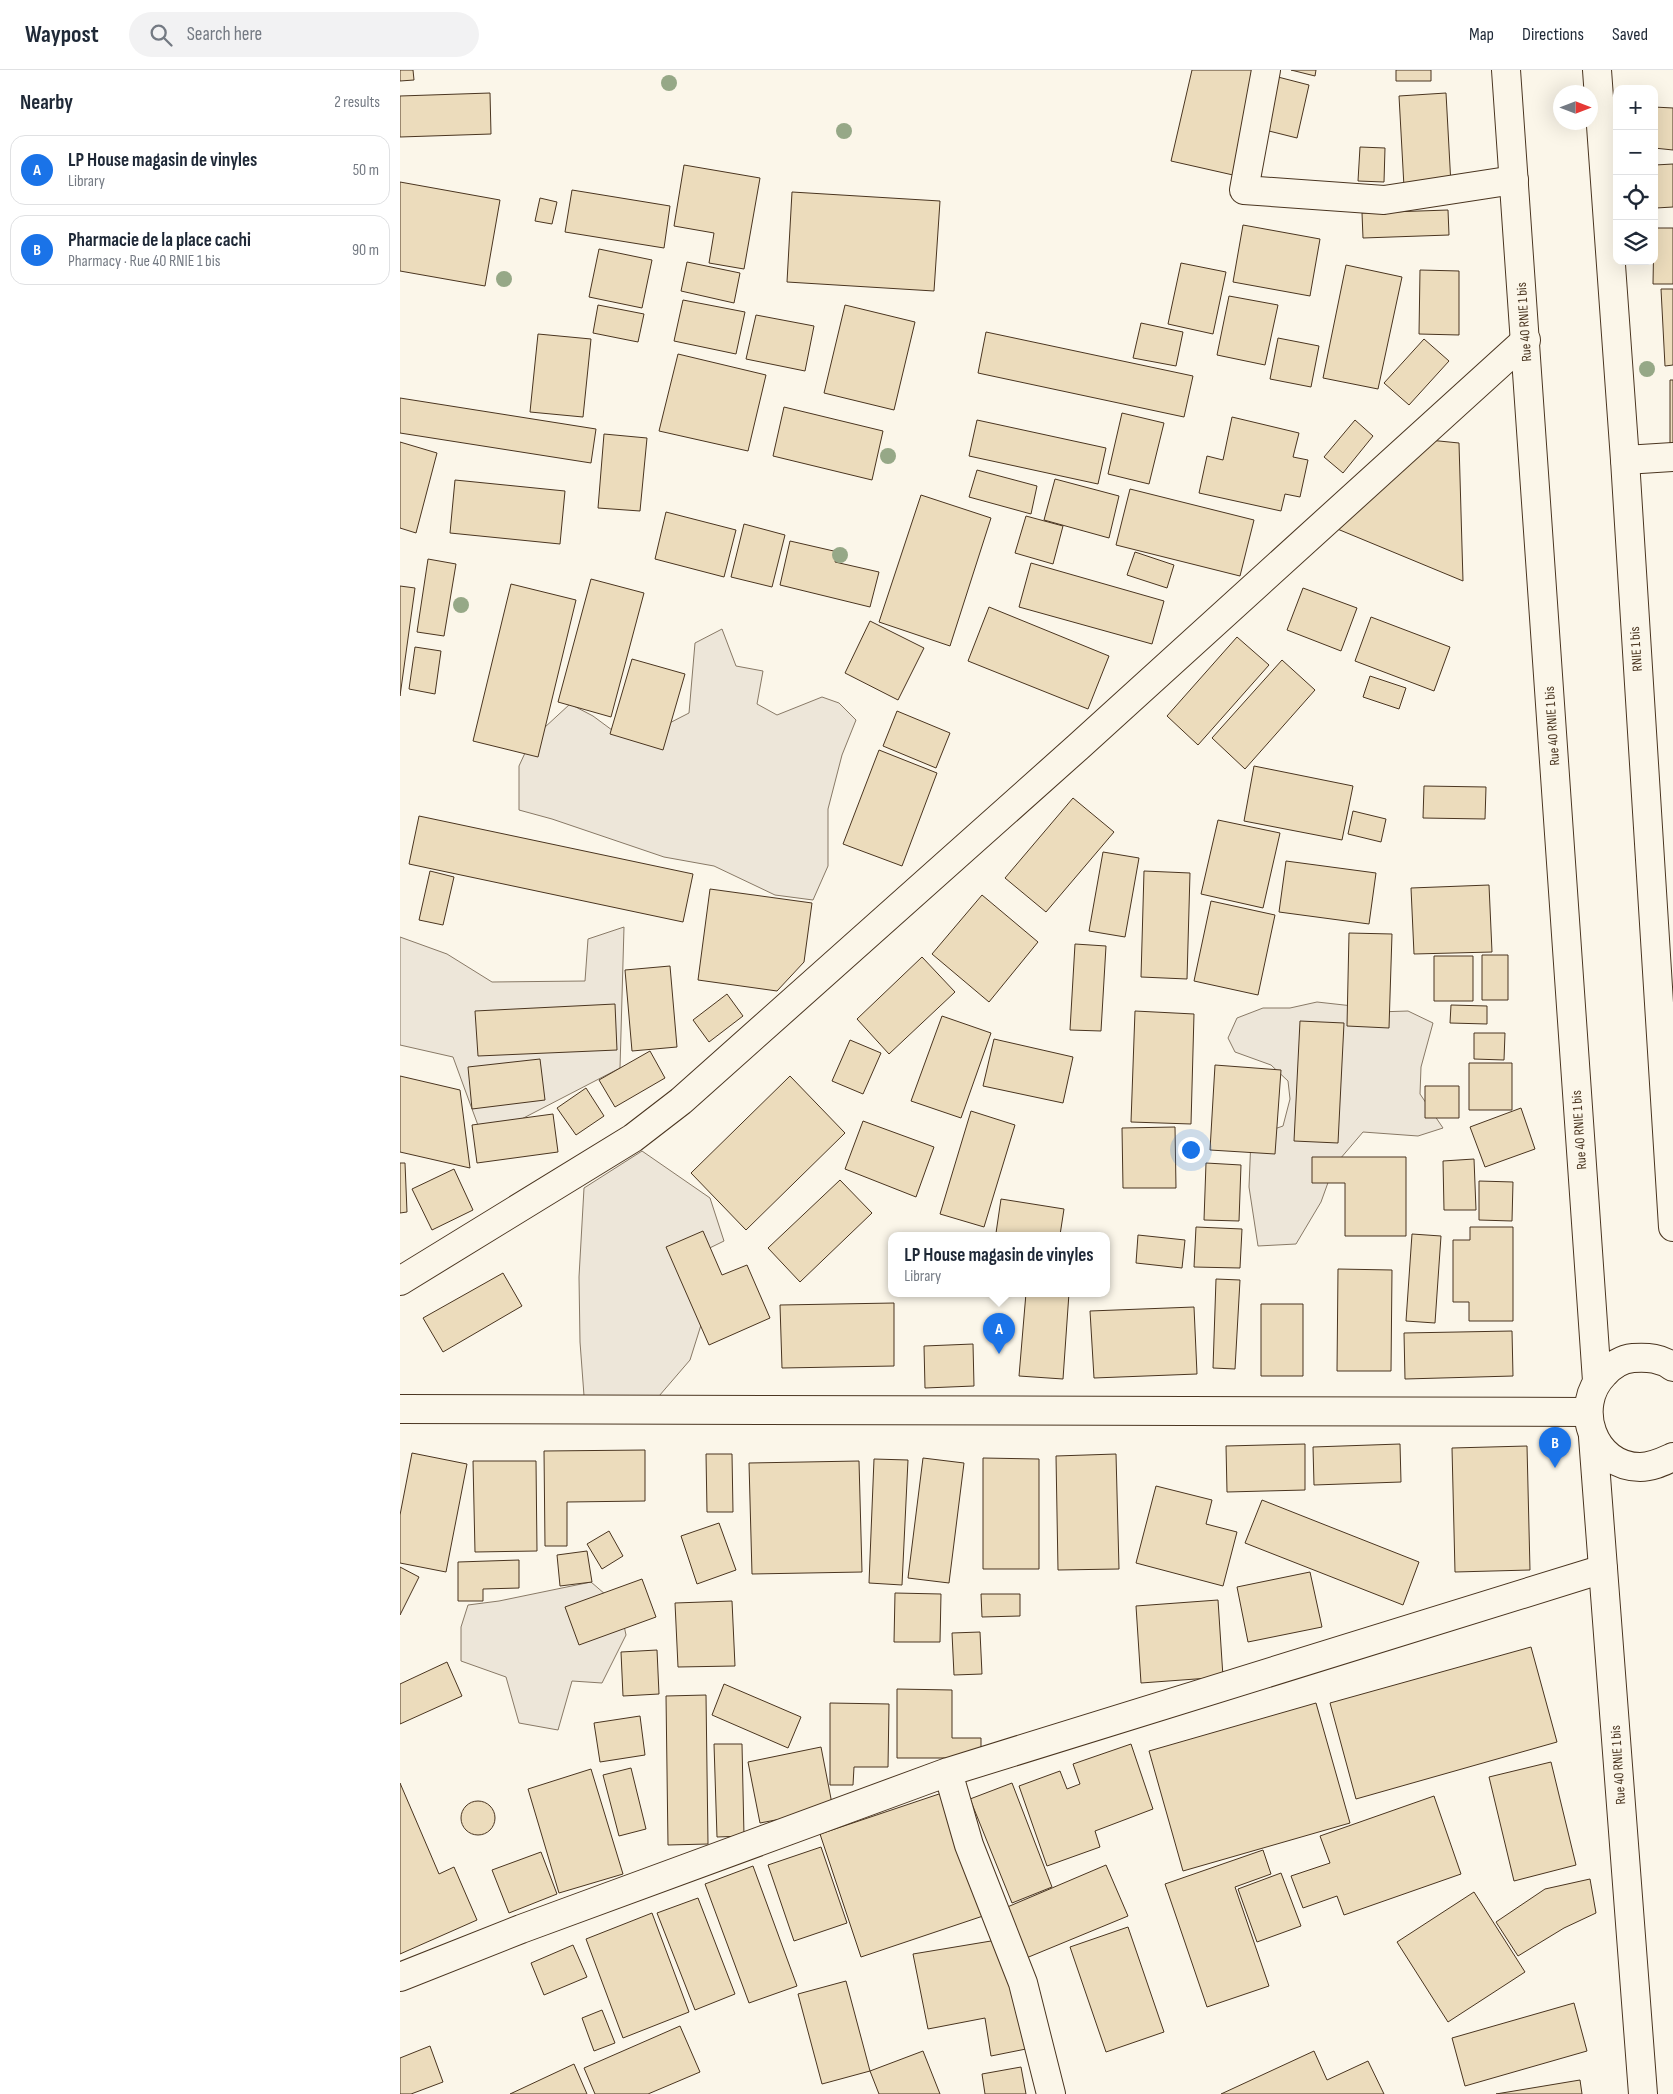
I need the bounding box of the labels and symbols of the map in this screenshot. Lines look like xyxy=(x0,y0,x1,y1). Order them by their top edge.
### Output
north arrow xyxy=(1553,85,1598,130)
street label: Rue 40 RNIE 1 bis xyxy=(1513,282,1535,362)
street label: RNIE 1 bis xyxy=(1626,626,1646,672)
street label: Rue 40 RNIE 1 bis xyxy=(1541,686,1563,766)
street label: Rue 40 RNIE 1 bis xyxy=(1568,1090,1590,1170)
your location xyxy=(1178,1137,1204,1163)
pin: A xyxy=(983,1313,1015,1354)
pin: B xyxy=(1539,1427,1571,1468)
street label: Rue 40 RNIE 1 bis xyxy=(1607,1725,1629,1805)

